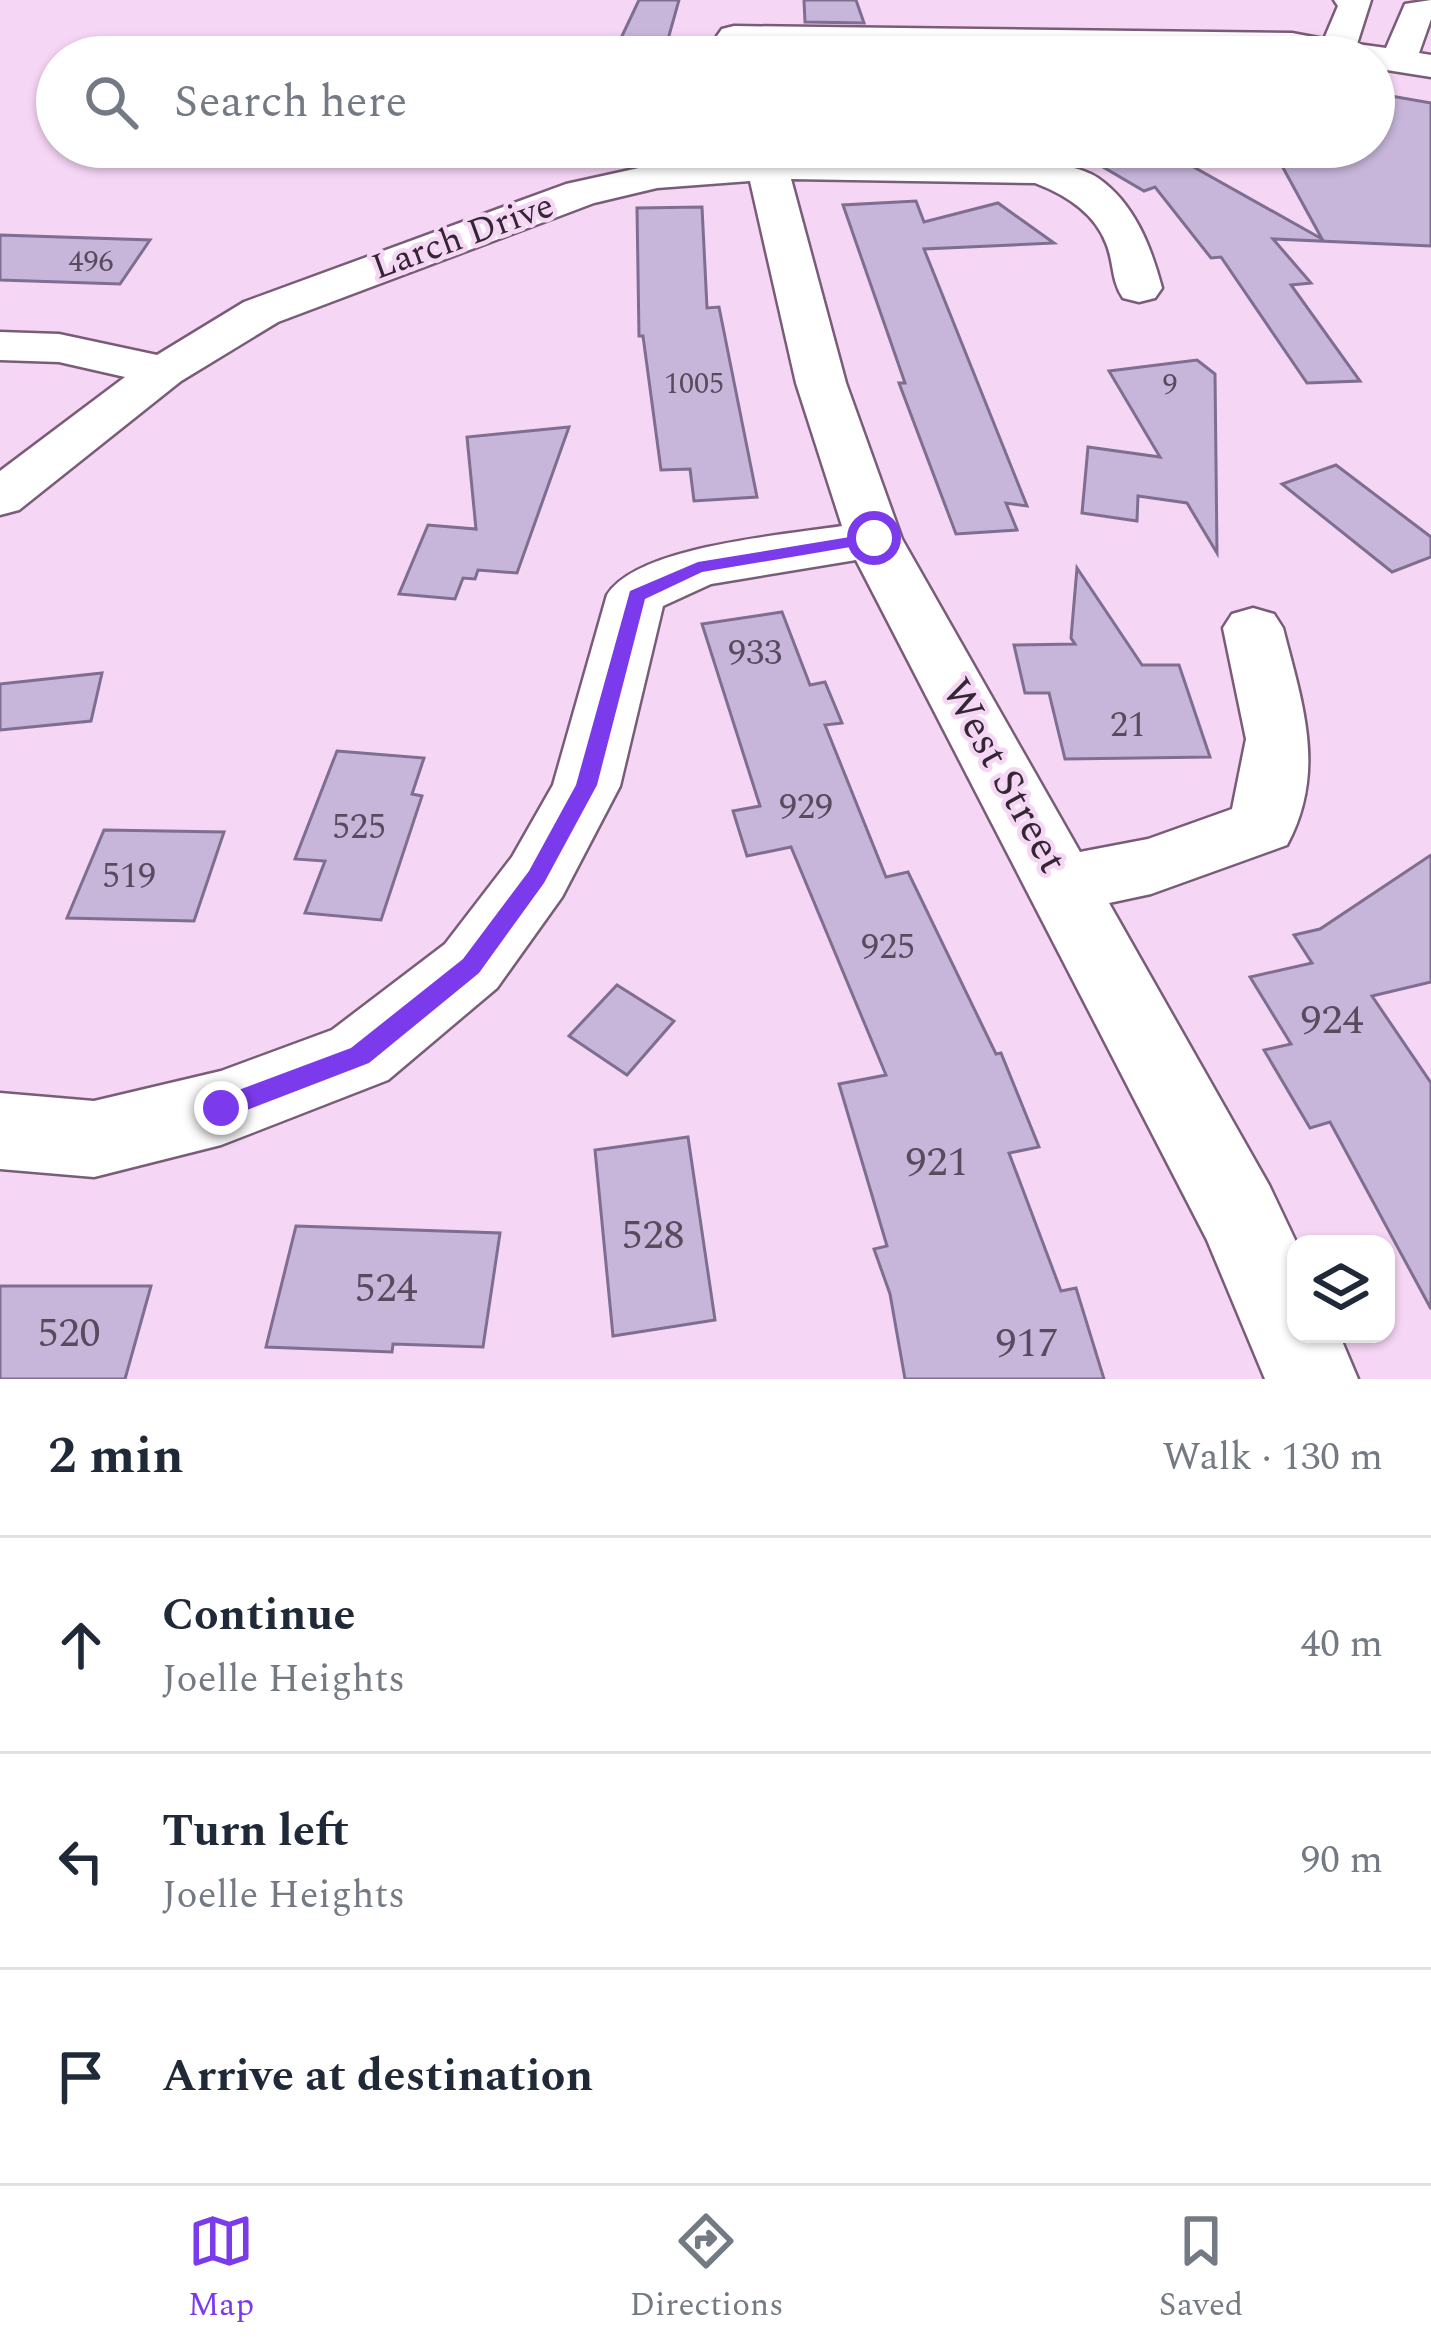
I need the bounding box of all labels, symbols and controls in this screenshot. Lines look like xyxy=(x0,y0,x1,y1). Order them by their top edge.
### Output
search box xyxy=(36,36,1395,168)
text: Search here xyxy=(174,68,407,137)
icon: search xyxy=(78,69,144,135)
street label: Larch Drive xyxy=(364,179,562,295)
house number: 496 xyxy=(69,239,114,285)
house number: 1005 xyxy=(664,361,724,407)
house number: 9 xyxy=(1163,362,1178,408)
route start xyxy=(847,511,901,565)
house number: 933 xyxy=(728,626,782,681)
street label: West Street xyxy=(925,667,1083,885)
house number: 21 xyxy=(1110,698,1146,753)
house number: 929 xyxy=(779,780,833,835)
house number: 525 xyxy=(332,800,386,855)
house number: 519 xyxy=(102,849,156,904)
house number: 925 xyxy=(861,920,915,975)
house number: 924 xyxy=(1300,989,1364,1052)
route end xyxy=(194,1081,248,1135)
house number: 921 xyxy=(905,1131,969,1194)
house number: 528 xyxy=(621,1204,685,1267)
map controls xyxy=(1287,1235,1395,1343)
button: layers xyxy=(1287,1235,1395,1343)
house number: 524 xyxy=(354,1257,418,1320)
house number: 520 xyxy=(37,1302,101,1365)
house number: 917 xyxy=(995,1312,1059,1375)
text: 2 min xyxy=(48,1418,184,1496)
text: Walk · 130 m xyxy=(1162,1428,1383,1487)
text: Continue xyxy=(162,1581,355,1650)
icon: ahead xyxy=(48,1612,114,1678)
text: 40 m xyxy=(1301,1615,1383,1674)
text: Joelle Heights xyxy=(162,1650,405,1709)
text: Turn left xyxy=(162,1797,349,1866)
icon: left xyxy=(48,1828,114,1894)
text: 90 m xyxy=(1301,1831,1383,1890)
text: Joelle Heights xyxy=(162,1866,405,1925)
text: Arrive at destination xyxy=(162,2042,593,2111)
icon: arrive xyxy=(48,2044,114,2110)
tab: Map xyxy=(188,2208,254,2330)
tab: Directions xyxy=(629,2208,783,2330)
tab: Saved xyxy=(1159,2208,1243,2330)

